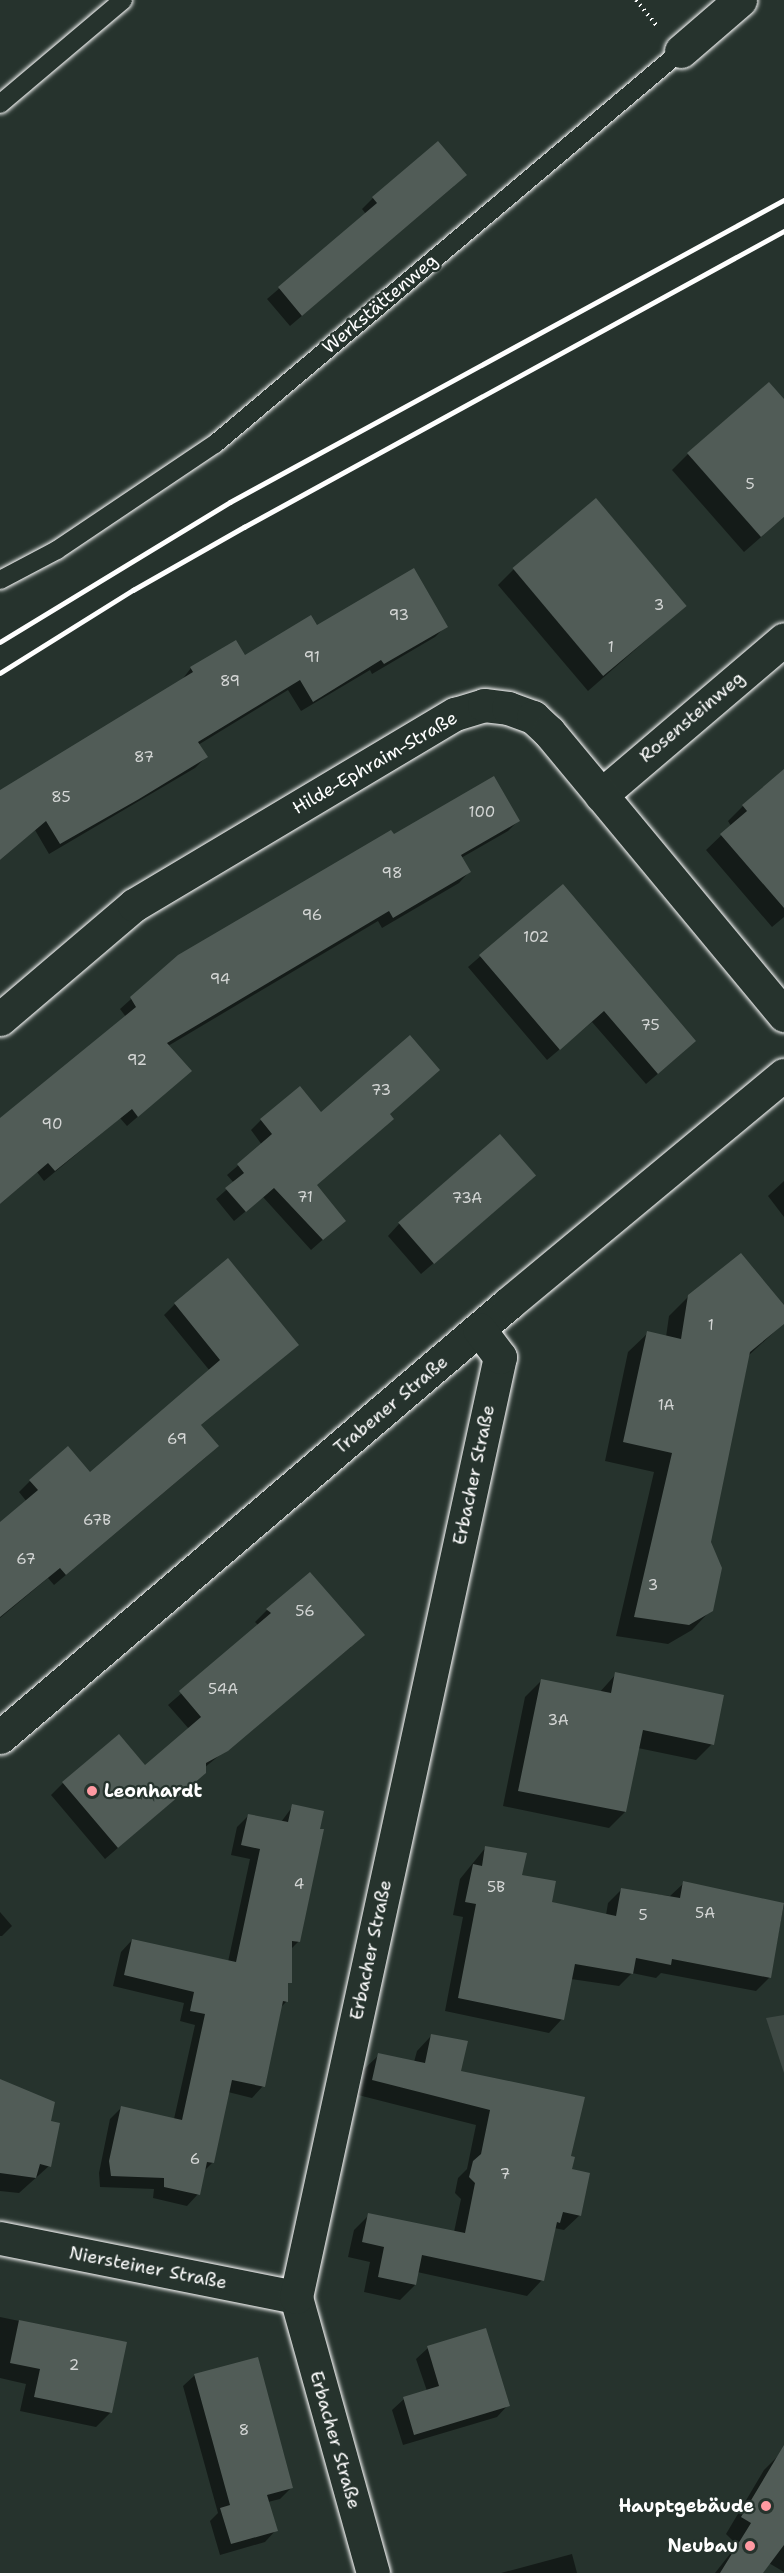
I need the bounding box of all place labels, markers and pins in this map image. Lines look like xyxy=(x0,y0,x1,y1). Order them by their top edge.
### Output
place label: Leonhardt xyxy=(104,1780,202,1802)
marker: Leonhardt xyxy=(85,1784,99,1798)
place label: Hauptgebäude xyxy=(618,2495,754,2517)
marker: Hauptgebäude xyxy=(759,2499,773,2513)
place label: Neubau xyxy=(668,2535,738,2557)
marker: Neubau xyxy=(743,2539,757,2553)

